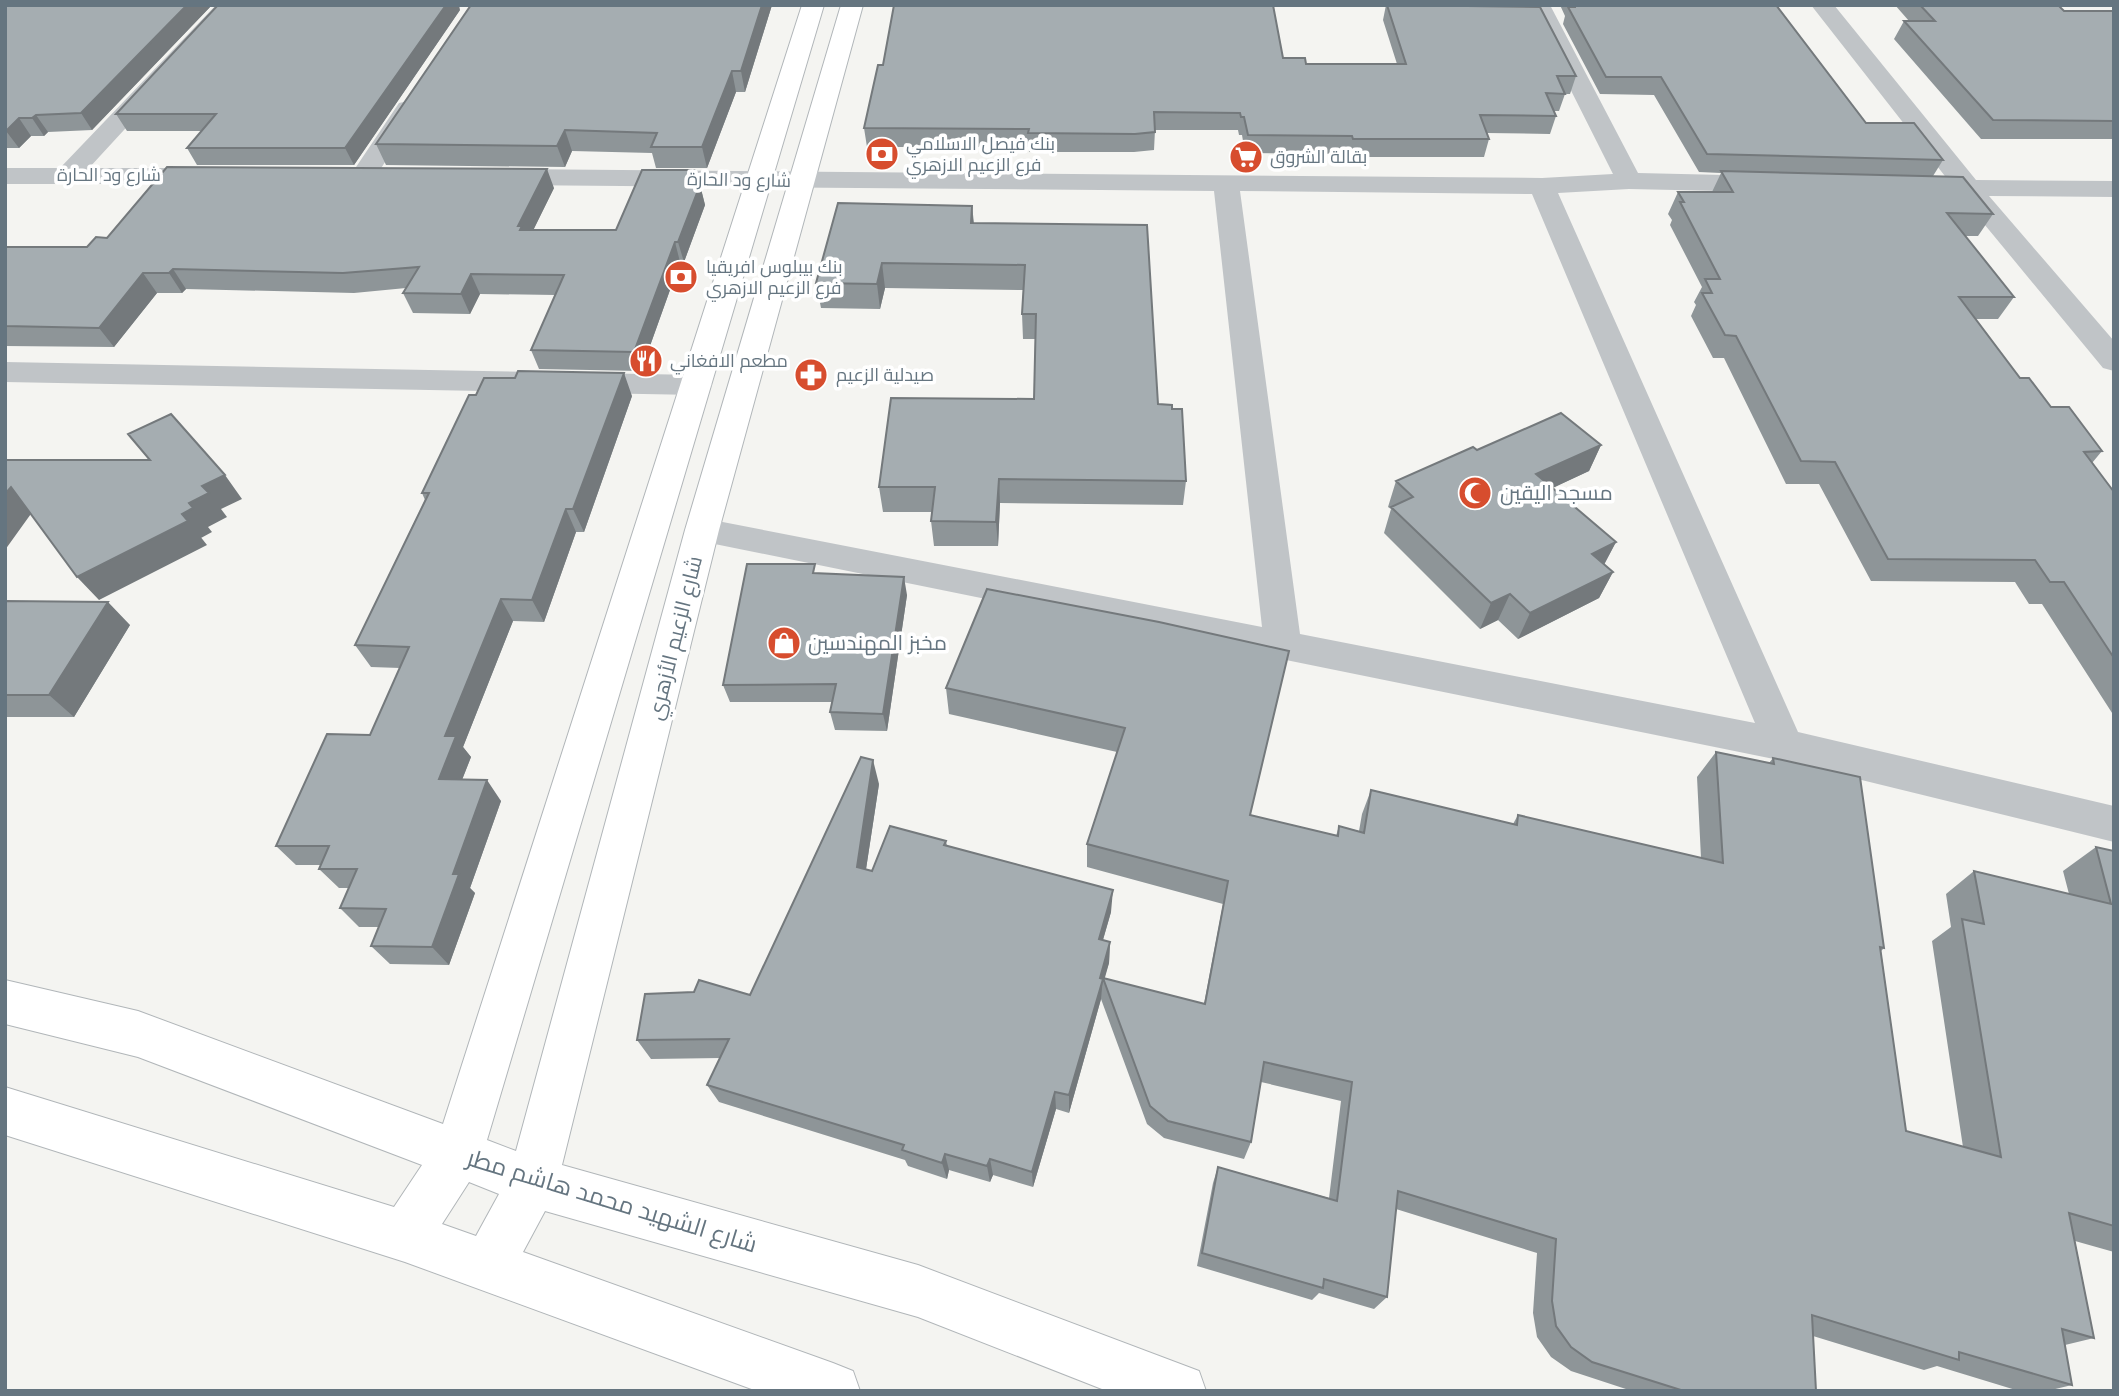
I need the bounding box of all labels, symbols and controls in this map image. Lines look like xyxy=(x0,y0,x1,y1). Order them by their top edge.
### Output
place label: بنك فيصل الاسلامي فرع الزعيم الازهري xyxy=(906,133,1055,179)
bank icon: بنك فيصل الاسلامي فرع الزعيم الازهري xyxy=(863,135,901,173)
supermarket icon: بقالة الشروق xyxy=(1227,138,1265,176)
place label: بقالة الشروق xyxy=(1270,146,1367,169)
street label: شارع ود الحارة xyxy=(57,164,161,187)
street label: شارع ود الحارة xyxy=(687,168,791,193)
place label: بنك بيبلوس افريقيا فرع الزعيم الازهري xyxy=(706,256,843,302)
bank icon: بنك بيبلوس افريقيا فرع الزعيم الازهري xyxy=(662,258,700,296)
restaurant icon: مطعم الافغاني xyxy=(627,342,665,380)
place label: مطعم الافغاني xyxy=(670,350,788,375)
pharmacy icon: صيدلية الزعيم xyxy=(792,356,830,394)
place label: صيدلية الزعيم xyxy=(836,364,934,387)
mosque icon: مسجد اليقين xyxy=(1456,474,1494,512)
place label: مسجد اليقين xyxy=(1500,480,1613,506)
street label: شارع الزعيم الأزهري xyxy=(642,553,711,723)
shop icon: مخبز المهندسين xyxy=(765,624,803,662)
place label: مخبز المهندسين xyxy=(808,630,947,656)
street label: شارع الشهيد محمد هاشم مطر xyxy=(461,1142,761,1260)

